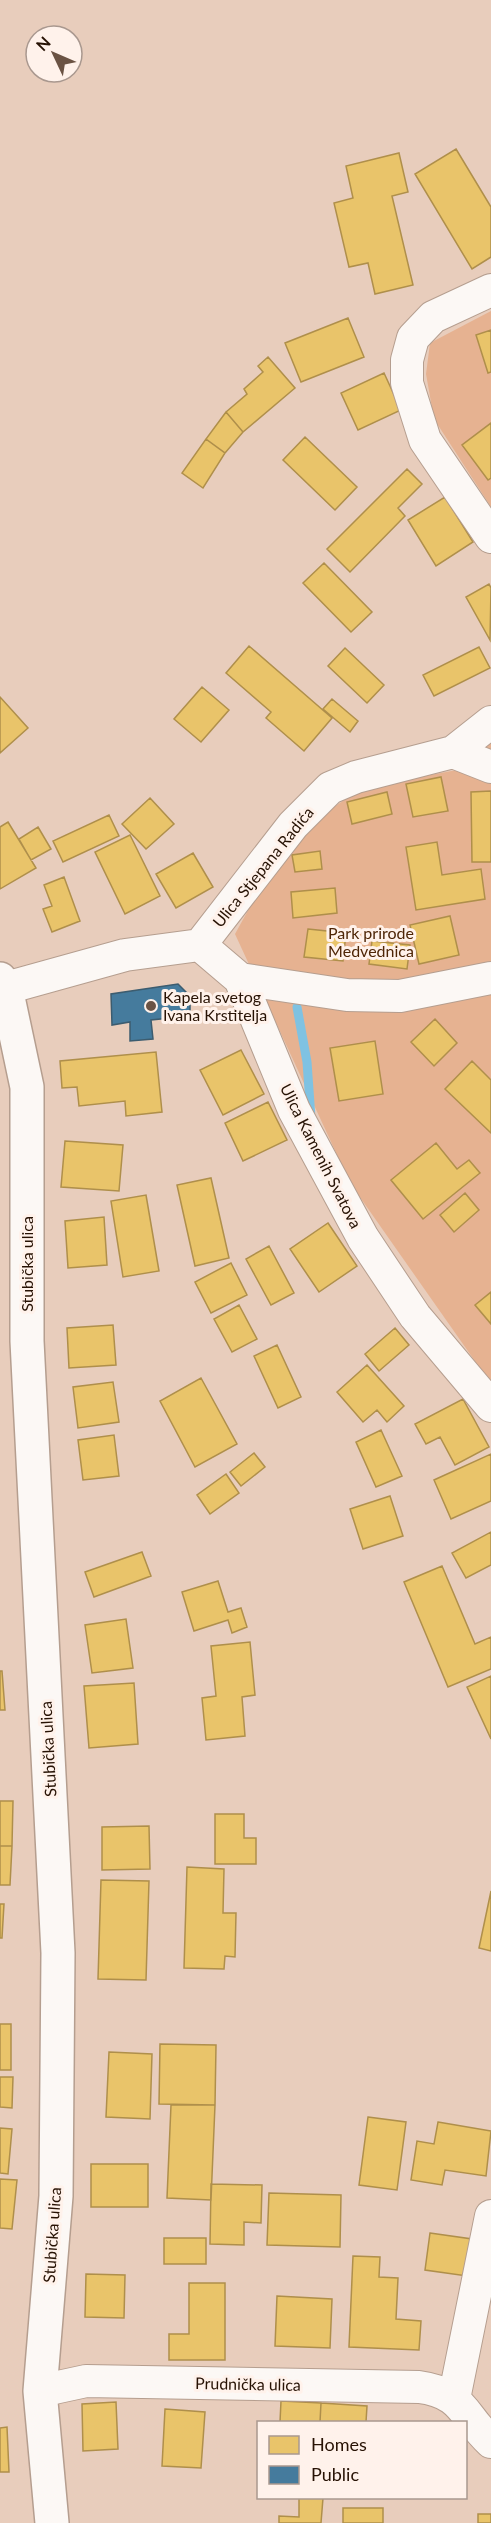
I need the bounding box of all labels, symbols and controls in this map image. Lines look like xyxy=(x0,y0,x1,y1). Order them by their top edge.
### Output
north arrow xyxy=(24,24,84,84)
text: N xyxy=(32,32,54,54)
street label: Ulica Stjepana Radića xyxy=(208,803,317,931)
park label: Park prirode Medvednica xyxy=(328,923,414,960)
place label: Kapela svetog Ivana Krstitelja xyxy=(163,987,267,1024)
marker: Kapela svetog Ivana Krstitelja xyxy=(144,999,158,1013)
street label: Ulica Kamenih Svatova xyxy=(277,1080,366,1231)
street label: Stubička ulica xyxy=(17,1216,36,1312)
street label: Stubička ulica xyxy=(36,1701,59,1797)
street label: Stubička ulica xyxy=(39,2187,64,2283)
street label: Prudnička ulica xyxy=(195,2373,301,2394)
legend xyxy=(257,2421,467,2499)
text: Homes xyxy=(311,2433,367,2455)
text: Public xyxy=(311,2463,359,2485)

